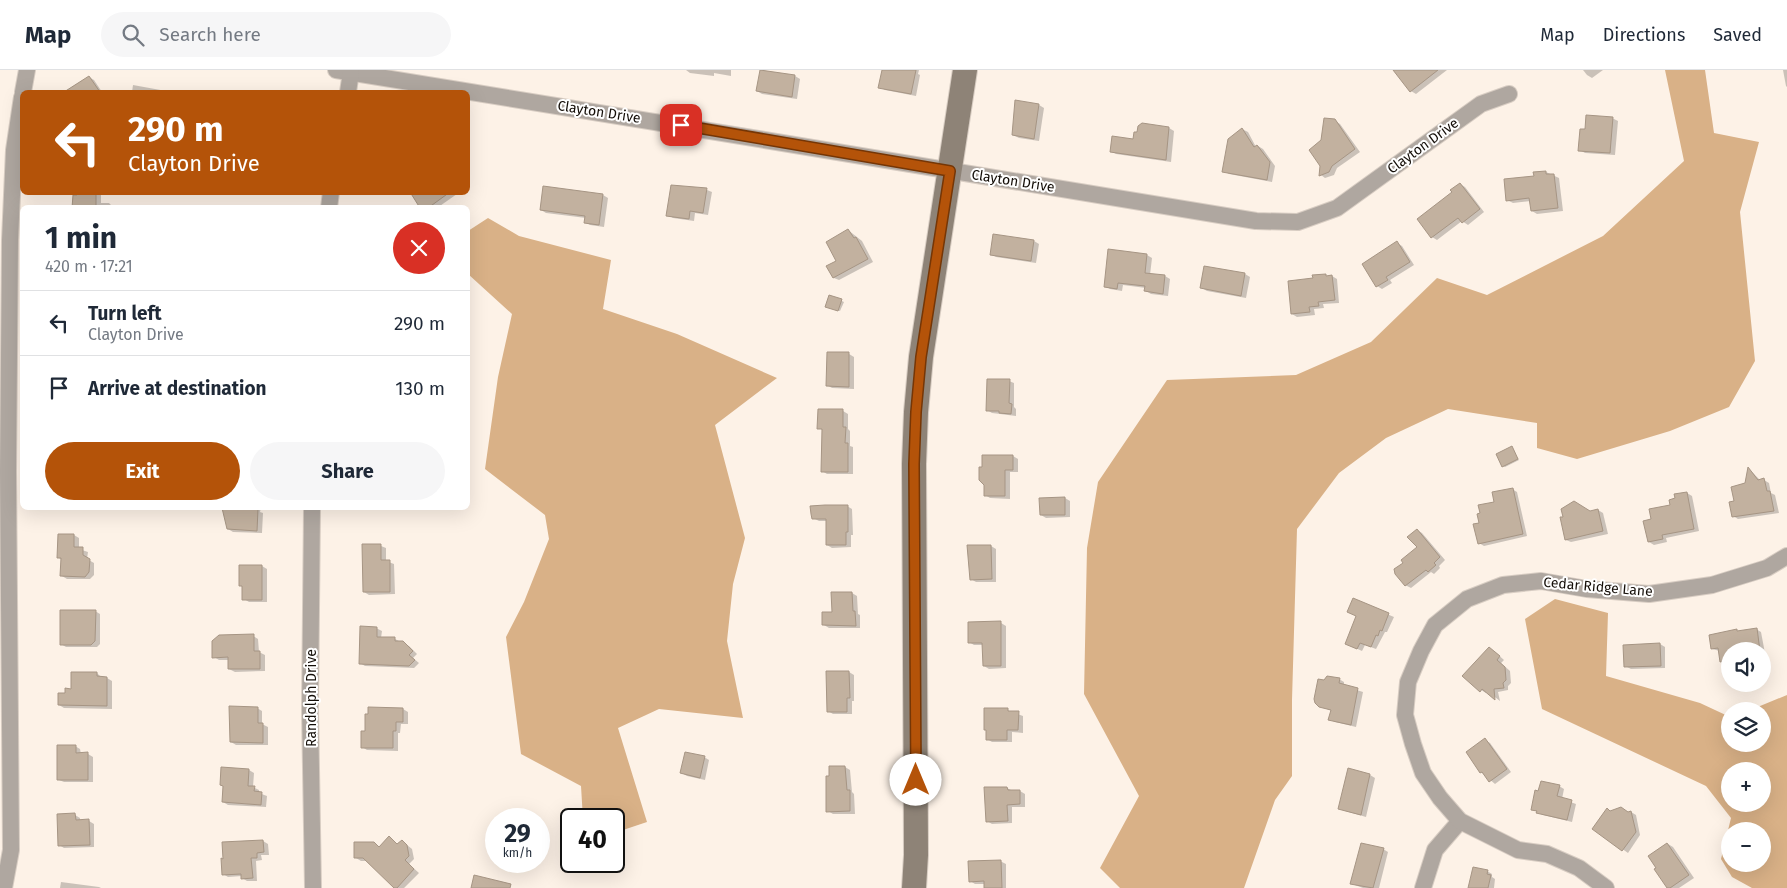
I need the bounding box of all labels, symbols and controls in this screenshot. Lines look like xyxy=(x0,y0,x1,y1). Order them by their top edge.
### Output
search box xyxy=(101,12,451,57)
text: Map xyxy=(25,21,71,49)
icon: search xyxy=(119,21,147,49)
text: Search here xyxy=(159,23,261,46)
text: Map xyxy=(1540,24,1575,46)
text: Directions xyxy=(1603,24,1685,46)
text: Saved xyxy=(1713,24,1762,46)
street label: Clayton Drive xyxy=(556,97,642,127)
pin xyxy=(660,104,702,146)
text: 290 m xyxy=(128,108,224,150)
icon: left xyxy=(45,110,110,175)
icon: arrive xyxy=(667,111,695,139)
street label: Clayton Drive xyxy=(1384,114,1462,178)
text: Clayton Drive xyxy=(128,150,260,177)
street label: Clayton Drive xyxy=(970,166,1056,196)
text: 1 min xyxy=(45,220,117,256)
button: close xyxy=(393,222,445,274)
text: 420 m · 17:21 xyxy=(45,257,133,276)
text: Turn left xyxy=(88,302,162,325)
icon: left xyxy=(45,309,73,337)
text: 290 m xyxy=(394,312,445,335)
text: Clayton Drive xyxy=(88,325,184,344)
icon: arrive xyxy=(45,374,73,402)
text: Arrive at destination xyxy=(88,377,267,400)
text: 130 m xyxy=(395,377,445,400)
button: Exit xyxy=(45,442,240,500)
button: Share xyxy=(250,442,445,500)
street label: Cedar Ridge Lane xyxy=(1543,574,1653,600)
map controls xyxy=(1721,642,1771,872)
button: sound xyxy=(1721,642,1771,692)
street label: Randolph Drive xyxy=(303,649,320,747)
button: layers xyxy=(1721,702,1771,752)
position arrow xyxy=(889,753,941,805)
button: + xyxy=(1721,762,1771,812)
speed limit sign: 40 xyxy=(560,808,625,873)
text: 29 xyxy=(504,819,531,849)
button: − xyxy=(1721,822,1771,872)
text: km/h xyxy=(503,846,532,860)

